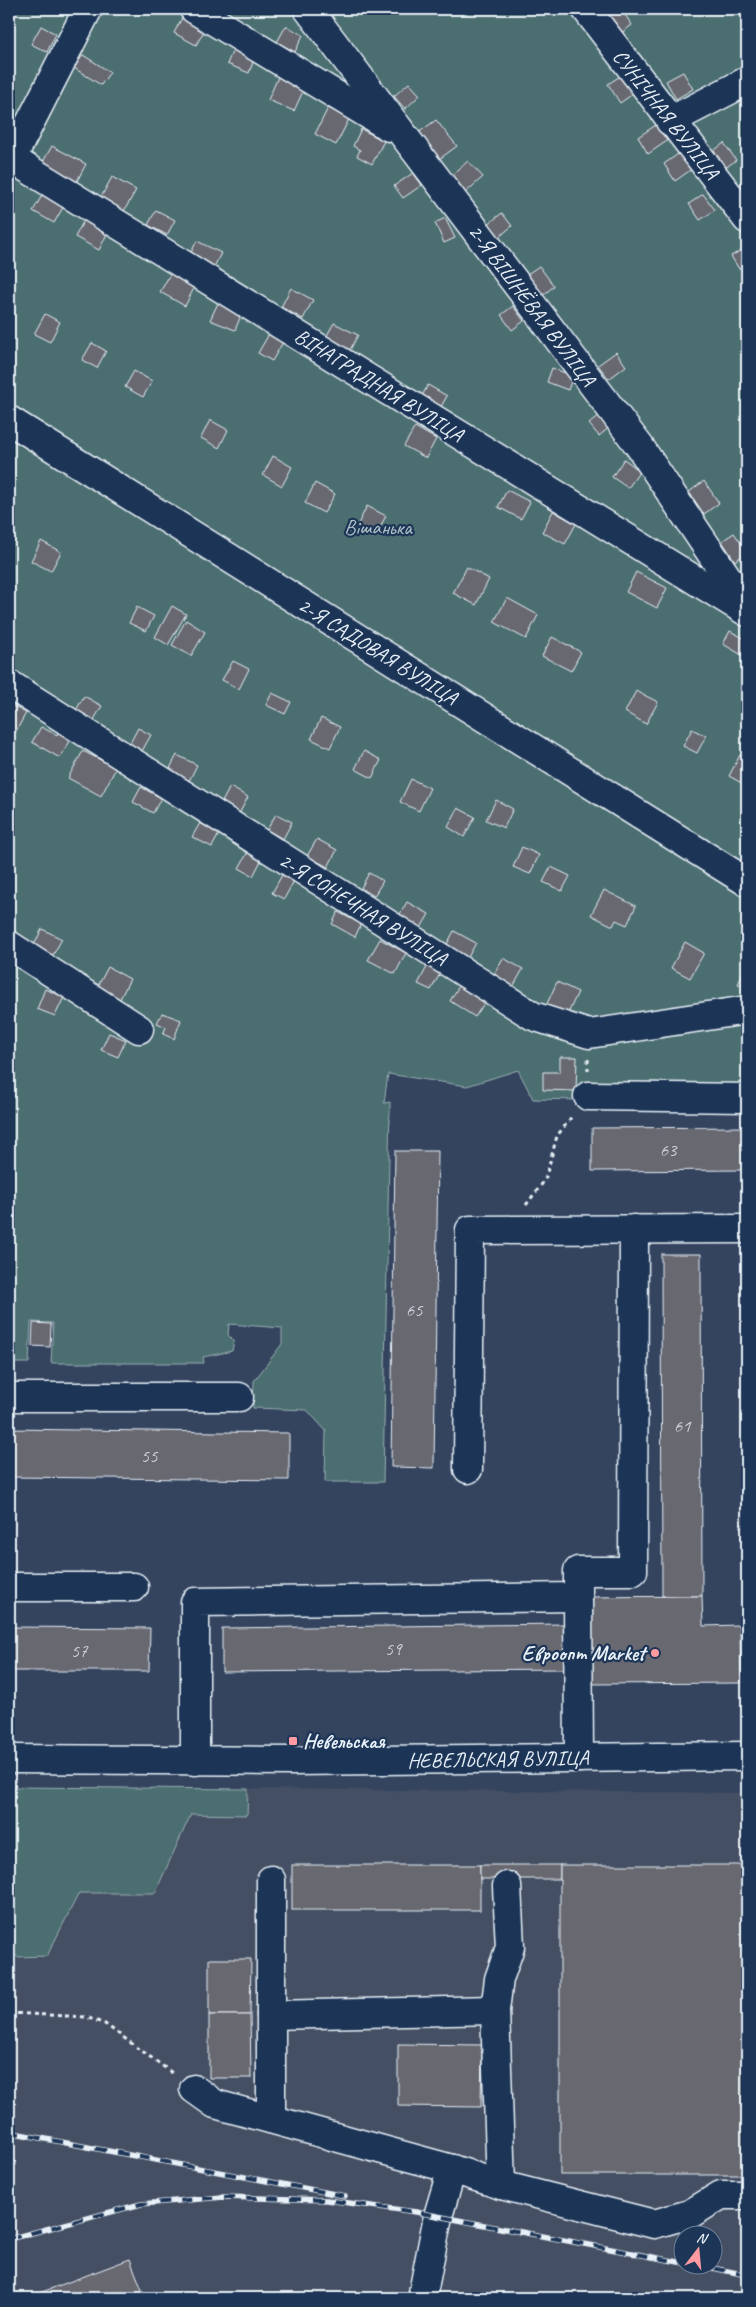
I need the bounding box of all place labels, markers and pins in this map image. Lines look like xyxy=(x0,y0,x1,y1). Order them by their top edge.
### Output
place label: Евроопт Market xyxy=(522,1640,648,1666)
marker: Евроопт Market xyxy=(649,1647,661,1659)
place label: Невельская xyxy=(303,1728,386,1754)
marker: Невельская xyxy=(287,1735,299,1747)

